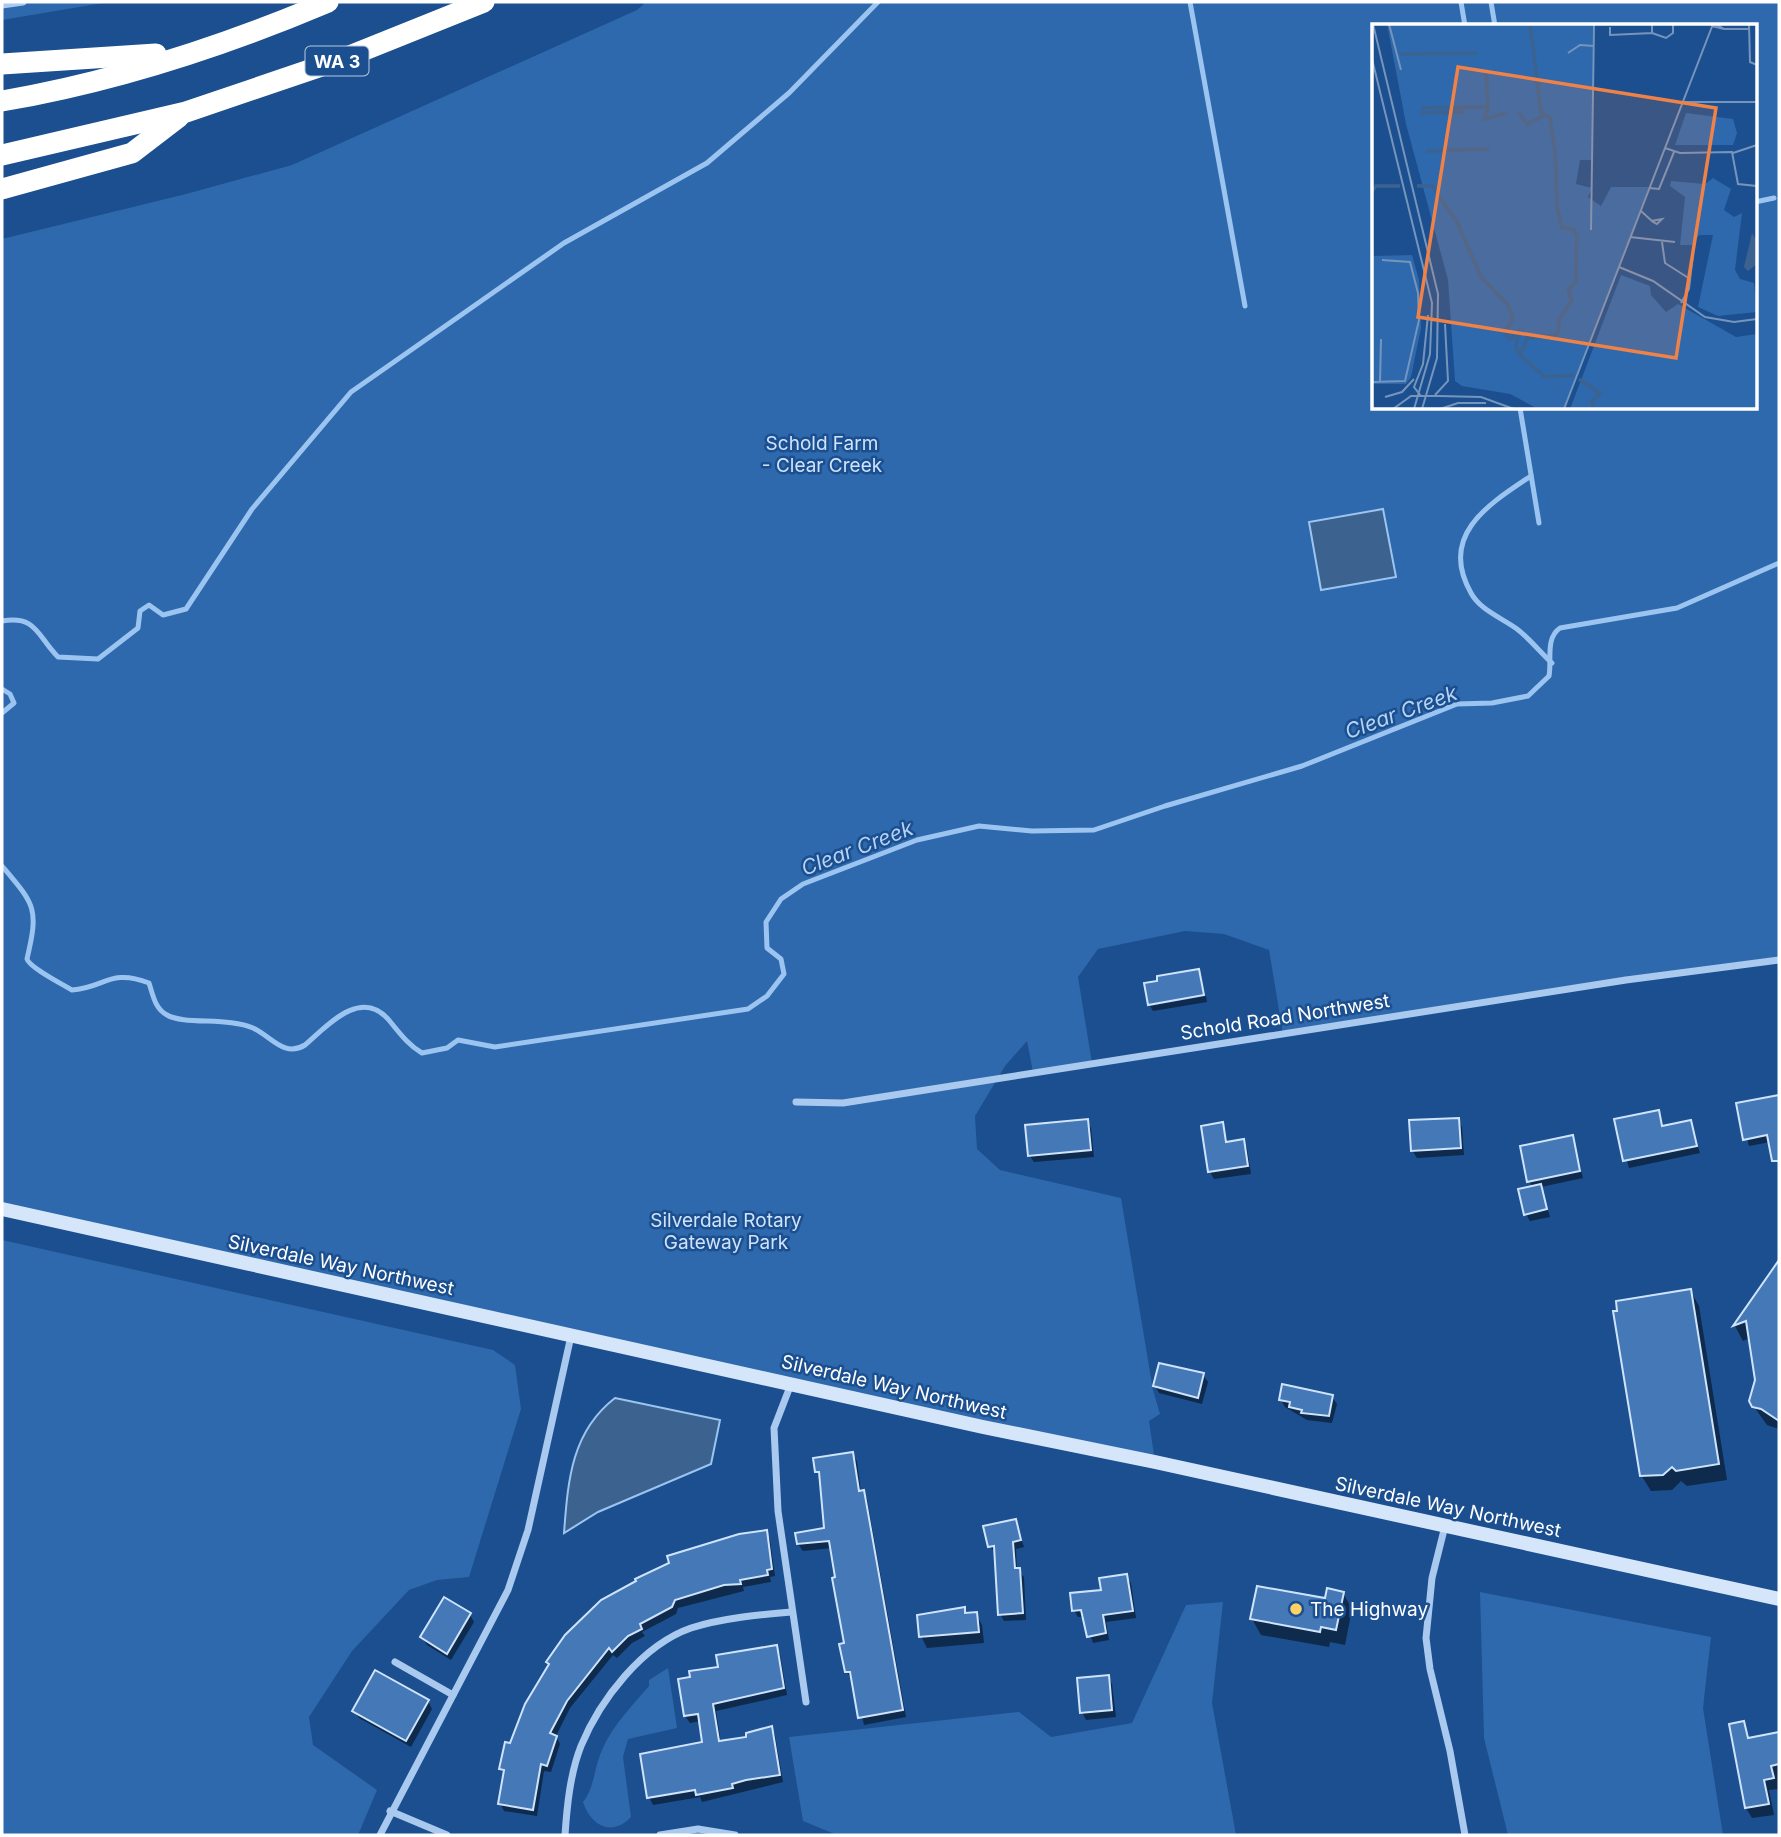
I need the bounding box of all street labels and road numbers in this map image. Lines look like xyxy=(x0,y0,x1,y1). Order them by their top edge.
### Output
road number: WA 3 xyxy=(306,46,368,76)
street label: Schold Road Northwest xyxy=(1179,989,1391,1045)
street label: Silverdale Way Northwest xyxy=(226,1230,456,1300)
street label: Silverdale Way Northwest xyxy=(779,1350,1009,1424)
street label: Silverdale Way Northwest xyxy=(1333,1472,1563,1542)

